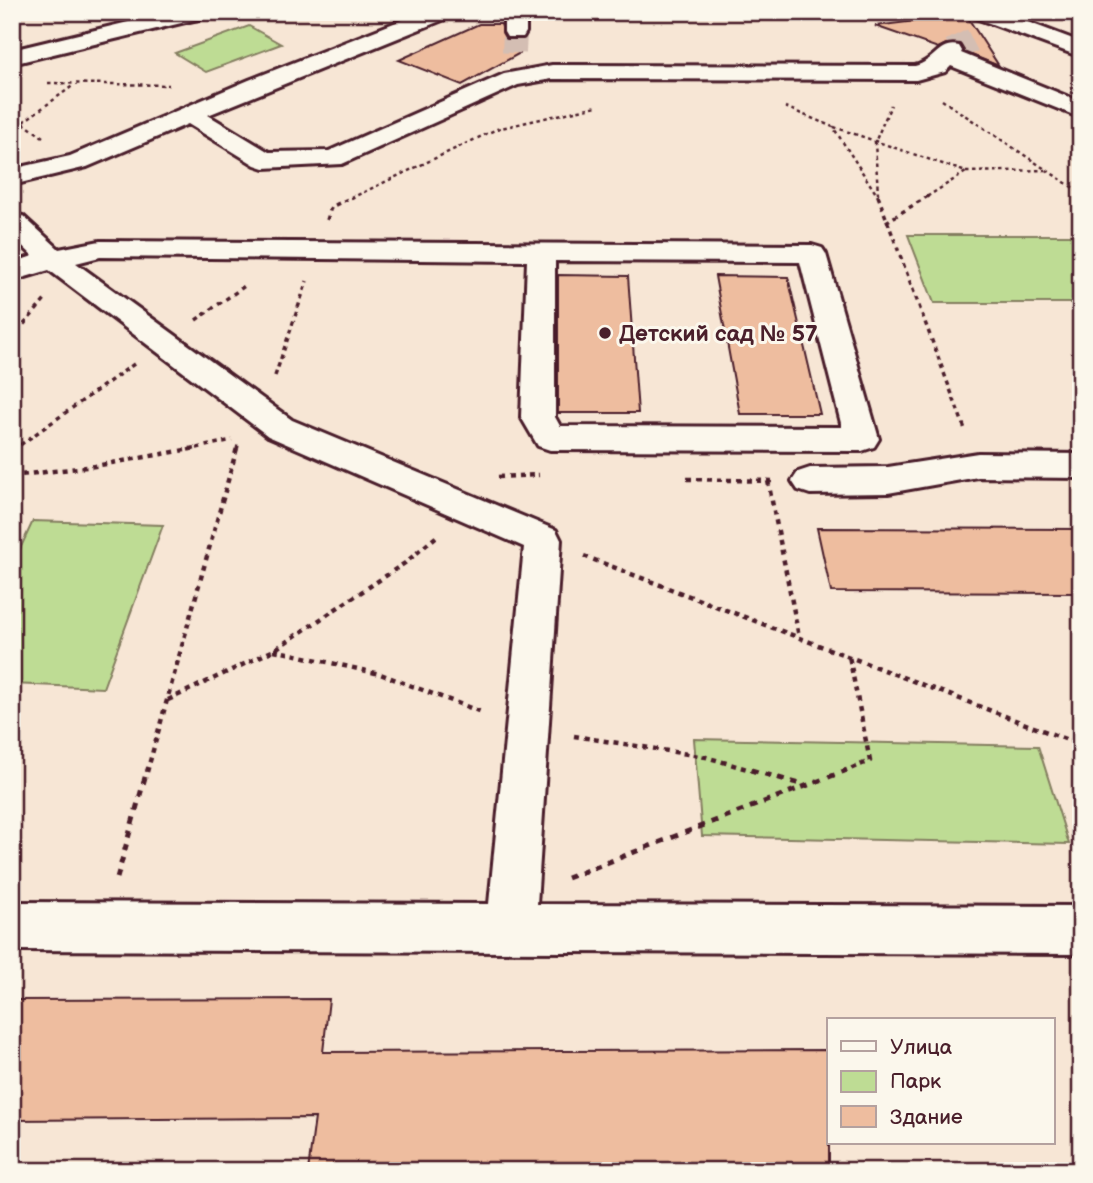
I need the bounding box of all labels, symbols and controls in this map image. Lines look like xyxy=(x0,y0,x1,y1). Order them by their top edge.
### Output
place label: Детский сад № 57 xyxy=(619,320,818,348)
marker: Детский сад № 57 xyxy=(597,325,613,341)
legend xyxy=(827,1018,1054,1144)
text: Улица xyxy=(890,1035,953,1060)
text: Парк xyxy=(890,1069,941,1094)
text: Здание xyxy=(890,1105,963,1130)

